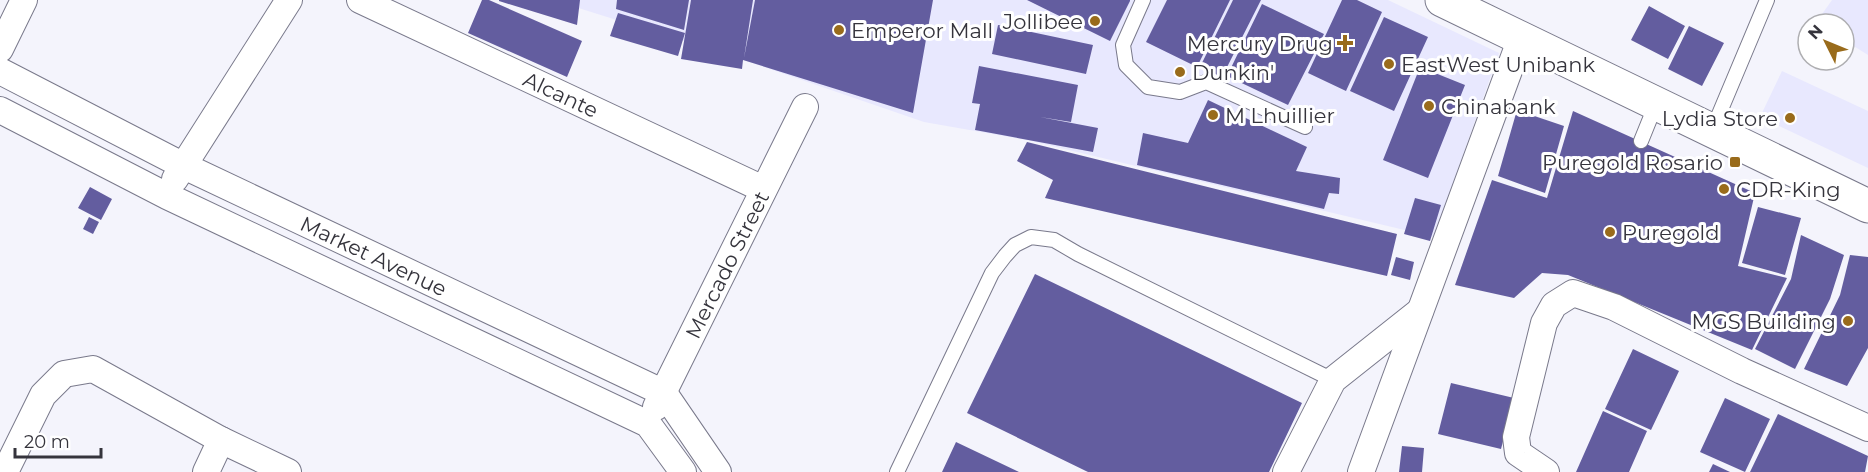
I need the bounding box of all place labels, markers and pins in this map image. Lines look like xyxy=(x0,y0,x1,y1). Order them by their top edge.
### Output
place label: Jollibee xyxy=(1002,9,1083,34)
marker: Jollibee xyxy=(1088,14,1102,28)
place label: Emperor Mall xyxy=(851,18,993,43)
marker: Emperor Mall xyxy=(832,23,846,37)
place label: Mercury Drug xyxy=(1187,31,1333,56)
marker: Mercury Drug xyxy=(1338,36,1352,50)
place label: EastWest Unibank xyxy=(1401,52,1595,77)
marker: EastWest Unibank xyxy=(1382,57,1396,71)
place label: Dunkin' xyxy=(1192,60,1274,85)
marker: Dunkin' xyxy=(1173,65,1187,79)
place label: Chinabank xyxy=(1441,94,1556,119)
marker: Chinabank xyxy=(1422,99,1436,113)
place label: M Lhuillier xyxy=(1225,103,1335,128)
place label: Lydia Store xyxy=(1662,106,1778,131)
marker: M Lhuillier xyxy=(1206,108,1220,122)
marker: Lydia Store xyxy=(1783,111,1797,125)
place label: Puregold Rosario xyxy=(1542,150,1723,175)
marker: Puregold Rosario xyxy=(1728,155,1742,169)
place label: CDR-King xyxy=(1736,177,1841,202)
marker: CDR-King xyxy=(1717,182,1731,196)
place label: Puregold xyxy=(1622,220,1719,245)
marker: Puregold xyxy=(1603,225,1617,239)
place label: MGS Building xyxy=(1692,309,1836,334)
marker: MGS Building xyxy=(1841,314,1855,328)

